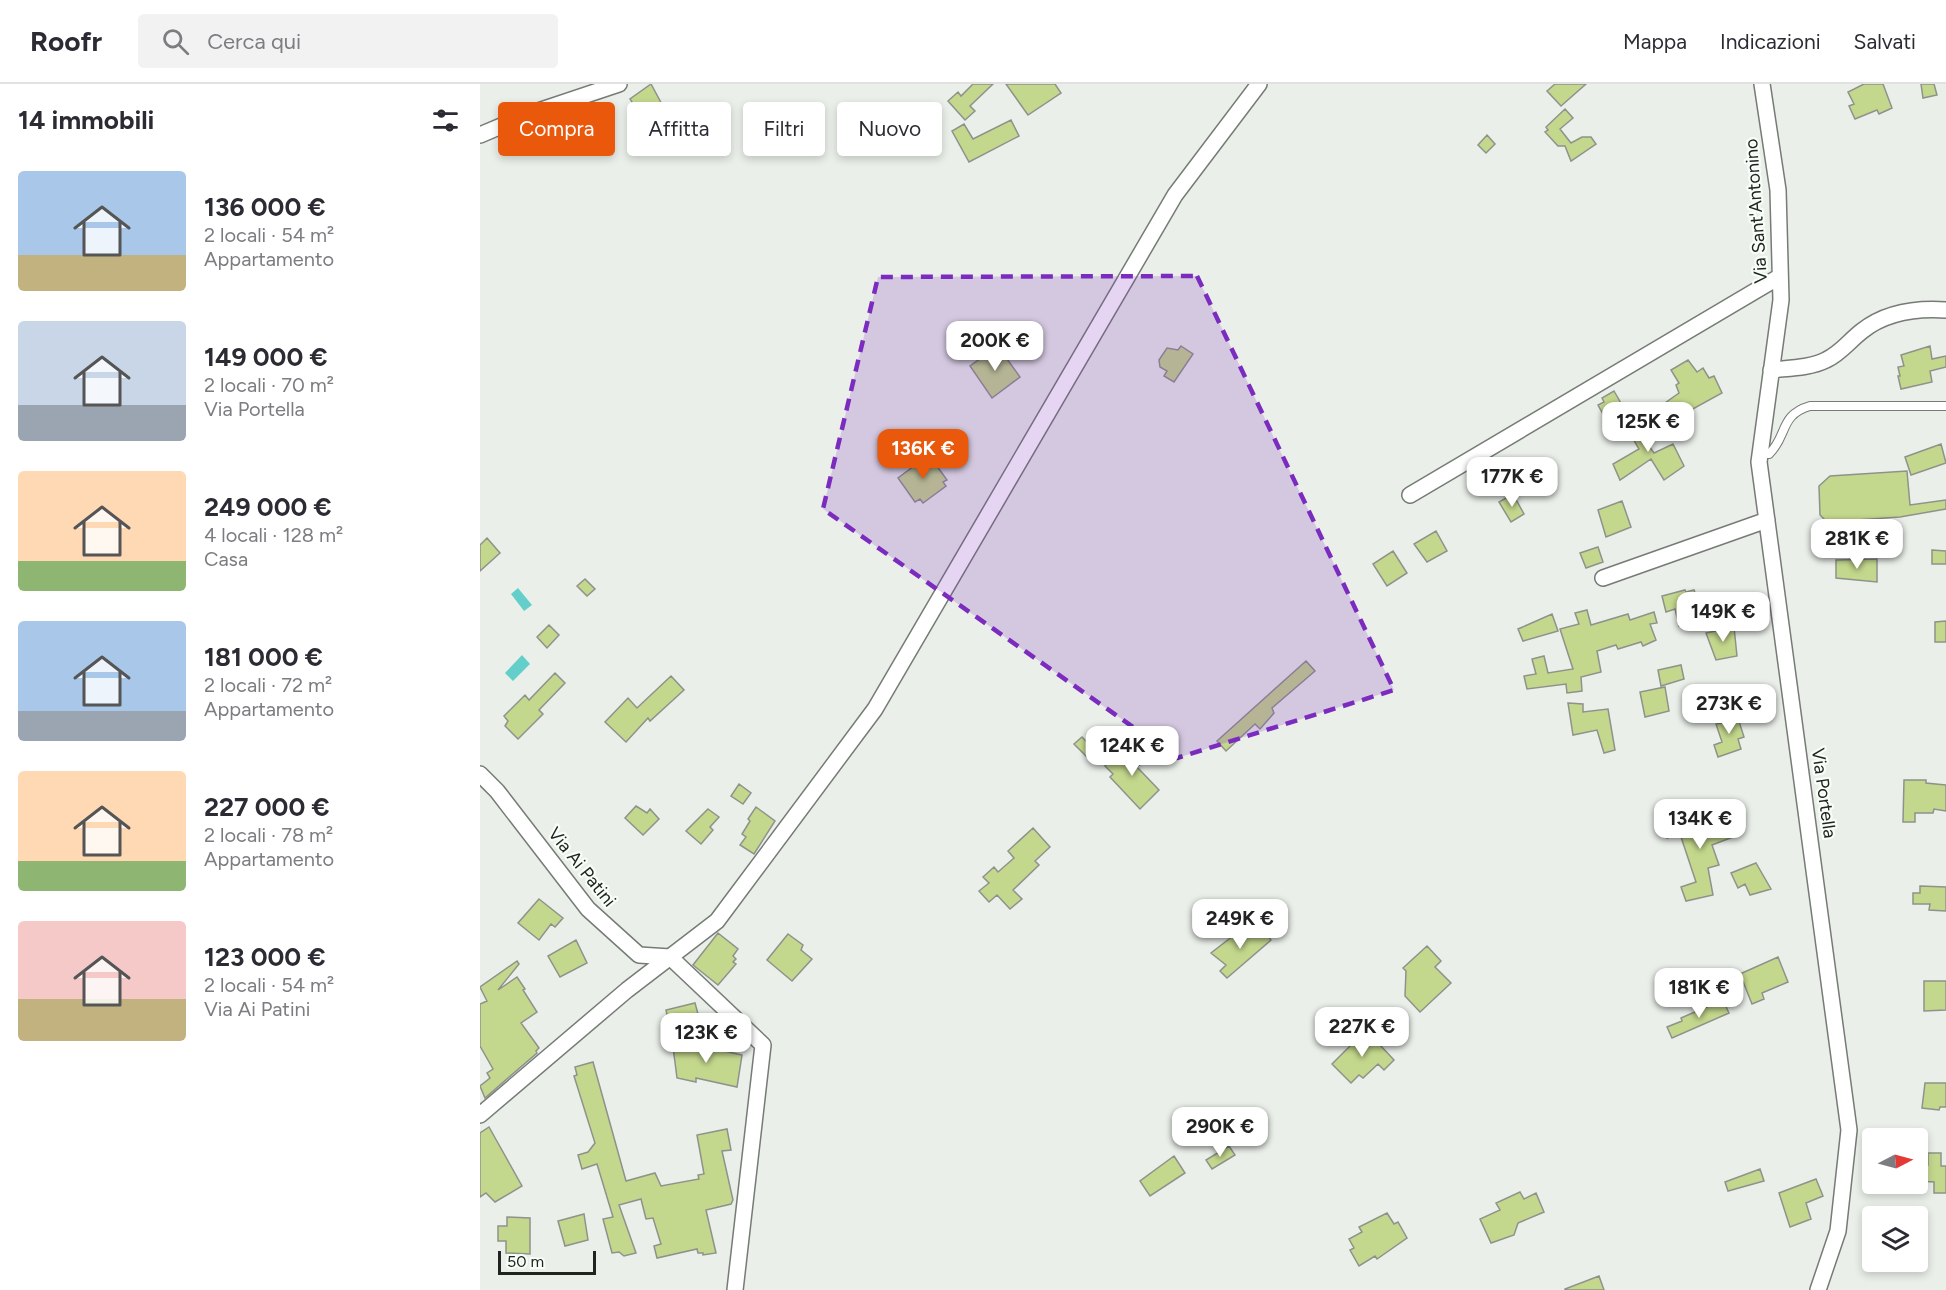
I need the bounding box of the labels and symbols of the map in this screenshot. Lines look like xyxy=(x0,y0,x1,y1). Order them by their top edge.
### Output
street label: Via Sant'Antonino xyxy=(1740,138,1772,284)
pin: 200K € xyxy=(946,321,1044,372)
pin: 125K € xyxy=(1599,402,1697,453)
pin: 136K € xyxy=(874,429,972,480)
pin: 177K € xyxy=(1463,457,1561,508)
pin: 281K € xyxy=(1808,519,1906,570)
pin: 149K € xyxy=(1674,592,1772,643)
pin: 273K € xyxy=(1680,684,1778,735)
pin: 124K € xyxy=(1083,726,1181,777)
street label: Via Portella xyxy=(1807,747,1841,839)
pin: 134K € xyxy=(1651,799,1749,850)
street label: Via Ai Patini xyxy=(543,823,621,911)
pin: 249K € xyxy=(1191,899,1289,950)
pin: 181K € xyxy=(1650,968,1748,1019)
pin: 227K € xyxy=(1313,1007,1411,1058)
pin: 123K € xyxy=(657,1013,755,1064)
pin: 290K € xyxy=(1171,1107,1269,1158)
north arrow xyxy=(1862,1128,1928,1194)
scale bar xyxy=(498,1248,596,1276)

